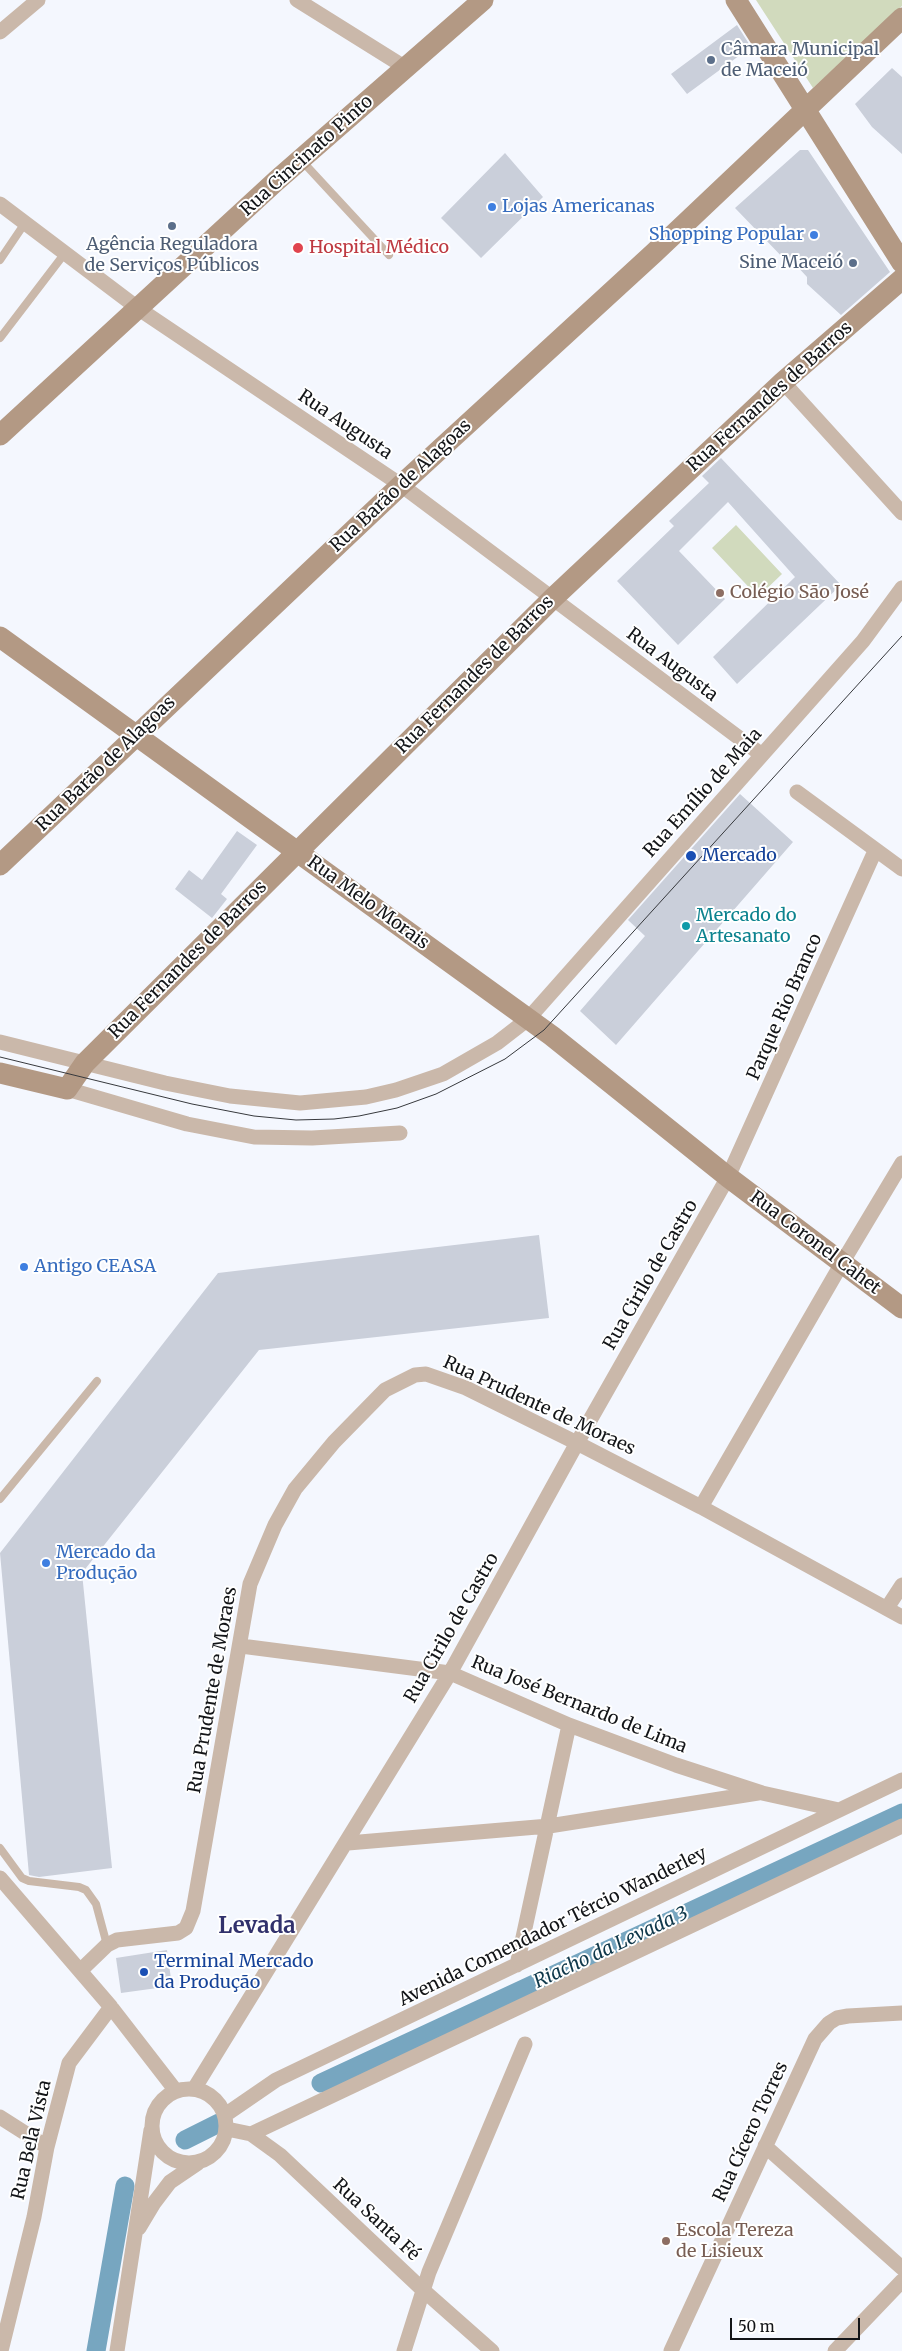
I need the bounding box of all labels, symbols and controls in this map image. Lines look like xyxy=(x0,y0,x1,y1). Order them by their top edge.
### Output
place label: Câmara Municipal de Maceió xyxy=(721,39,879,82)
marker: Câmara Municipal de Maceió xyxy=(705,54,717,66)
street label: Rua Cincinato Pinto xyxy=(236,91,378,221)
place label: Lojas Americanas xyxy=(502,196,655,218)
marker: Lojas Americanas xyxy=(486,201,498,213)
marker: Agência Reguladora de Serviços Públicos xyxy=(166,220,178,232)
place label: Shopping Popular xyxy=(649,224,804,246)
marker: Shopping Popular xyxy=(808,229,820,241)
place label: Agência Reguladora de Serviços Públicos xyxy=(85,234,259,276)
place label: Hospital Médico xyxy=(309,237,449,259)
marker: Hospital Médico xyxy=(291,241,305,255)
place label: Sine Maceió xyxy=(739,252,843,274)
marker: Sine Maceió xyxy=(847,257,859,269)
street label: Rua Fernandes de Barros xyxy=(683,317,857,477)
street label: Rua Augusta xyxy=(294,386,396,464)
street label: Rua Barão de Alagoas xyxy=(326,415,476,557)
place label: Colégio São José xyxy=(730,582,869,604)
marker: Colégio São José xyxy=(714,587,726,599)
street label: Rua Fernandes de Barros xyxy=(392,592,558,758)
street label: Rua Augusta xyxy=(622,624,722,706)
street label: Rua Barão de Alagoas xyxy=(32,692,180,836)
street label: Rua Emílio de Maia xyxy=(639,724,767,862)
place label: Mercado xyxy=(702,845,777,867)
marker: Mercado xyxy=(684,849,698,863)
street label: Rua Melo Morais xyxy=(303,852,433,954)
street label: Rua Fernandes de Barros xyxy=(105,877,271,1043)
place label: Mercado do Artesanato xyxy=(696,905,797,948)
marker: Mercado do Artesanato xyxy=(680,920,692,932)
street label: Parque Rio Branco xyxy=(743,930,827,1084)
street label: Rua Coronel Cahet xyxy=(745,1187,885,1299)
street label: Rua Cirilo de Castro xyxy=(599,1196,703,1354)
place label: Antigo CEASA xyxy=(34,1256,156,1278)
marker: Antigo CEASA xyxy=(18,1261,30,1273)
street label: Rua Prudente de Moraes xyxy=(440,1352,638,1460)
place label: Mercado da Produção xyxy=(56,1542,156,1585)
street label: Rua Cirilo de Castro xyxy=(400,1549,504,1707)
marker: Mercado da Produção xyxy=(40,1557,52,1569)
street label: Rua Prudente de Moraes xyxy=(184,1585,242,1795)
street label: Rua José Bernardo de Lima xyxy=(468,1652,690,1758)
street label: Avenida Comendador Tércio Wanderley xyxy=(395,1843,711,2011)
water label: Riacho da Levada 3 xyxy=(531,1902,691,1994)
district label: Levada xyxy=(218,1914,296,1940)
place label: Terminal Mercado da Produção xyxy=(154,1951,314,1994)
marker: Terminal Mercado da Produção xyxy=(138,1966,150,1978)
street label: Rua Cícero Torres xyxy=(709,2059,793,2205)
street label: Rua Bela Vista xyxy=(8,2078,56,2202)
street label: Rua Santa Fé xyxy=(328,2174,424,2266)
place label: Escola Tereza de Lisieux xyxy=(676,2220,794,2262)
marker: Escola Tereza de Lisieux xyxy=(660,2235,672,2247)
scale bar xyxy=(732,2308,862,2340)
text: 50 m xyxy=(738,2317,775,2336)

